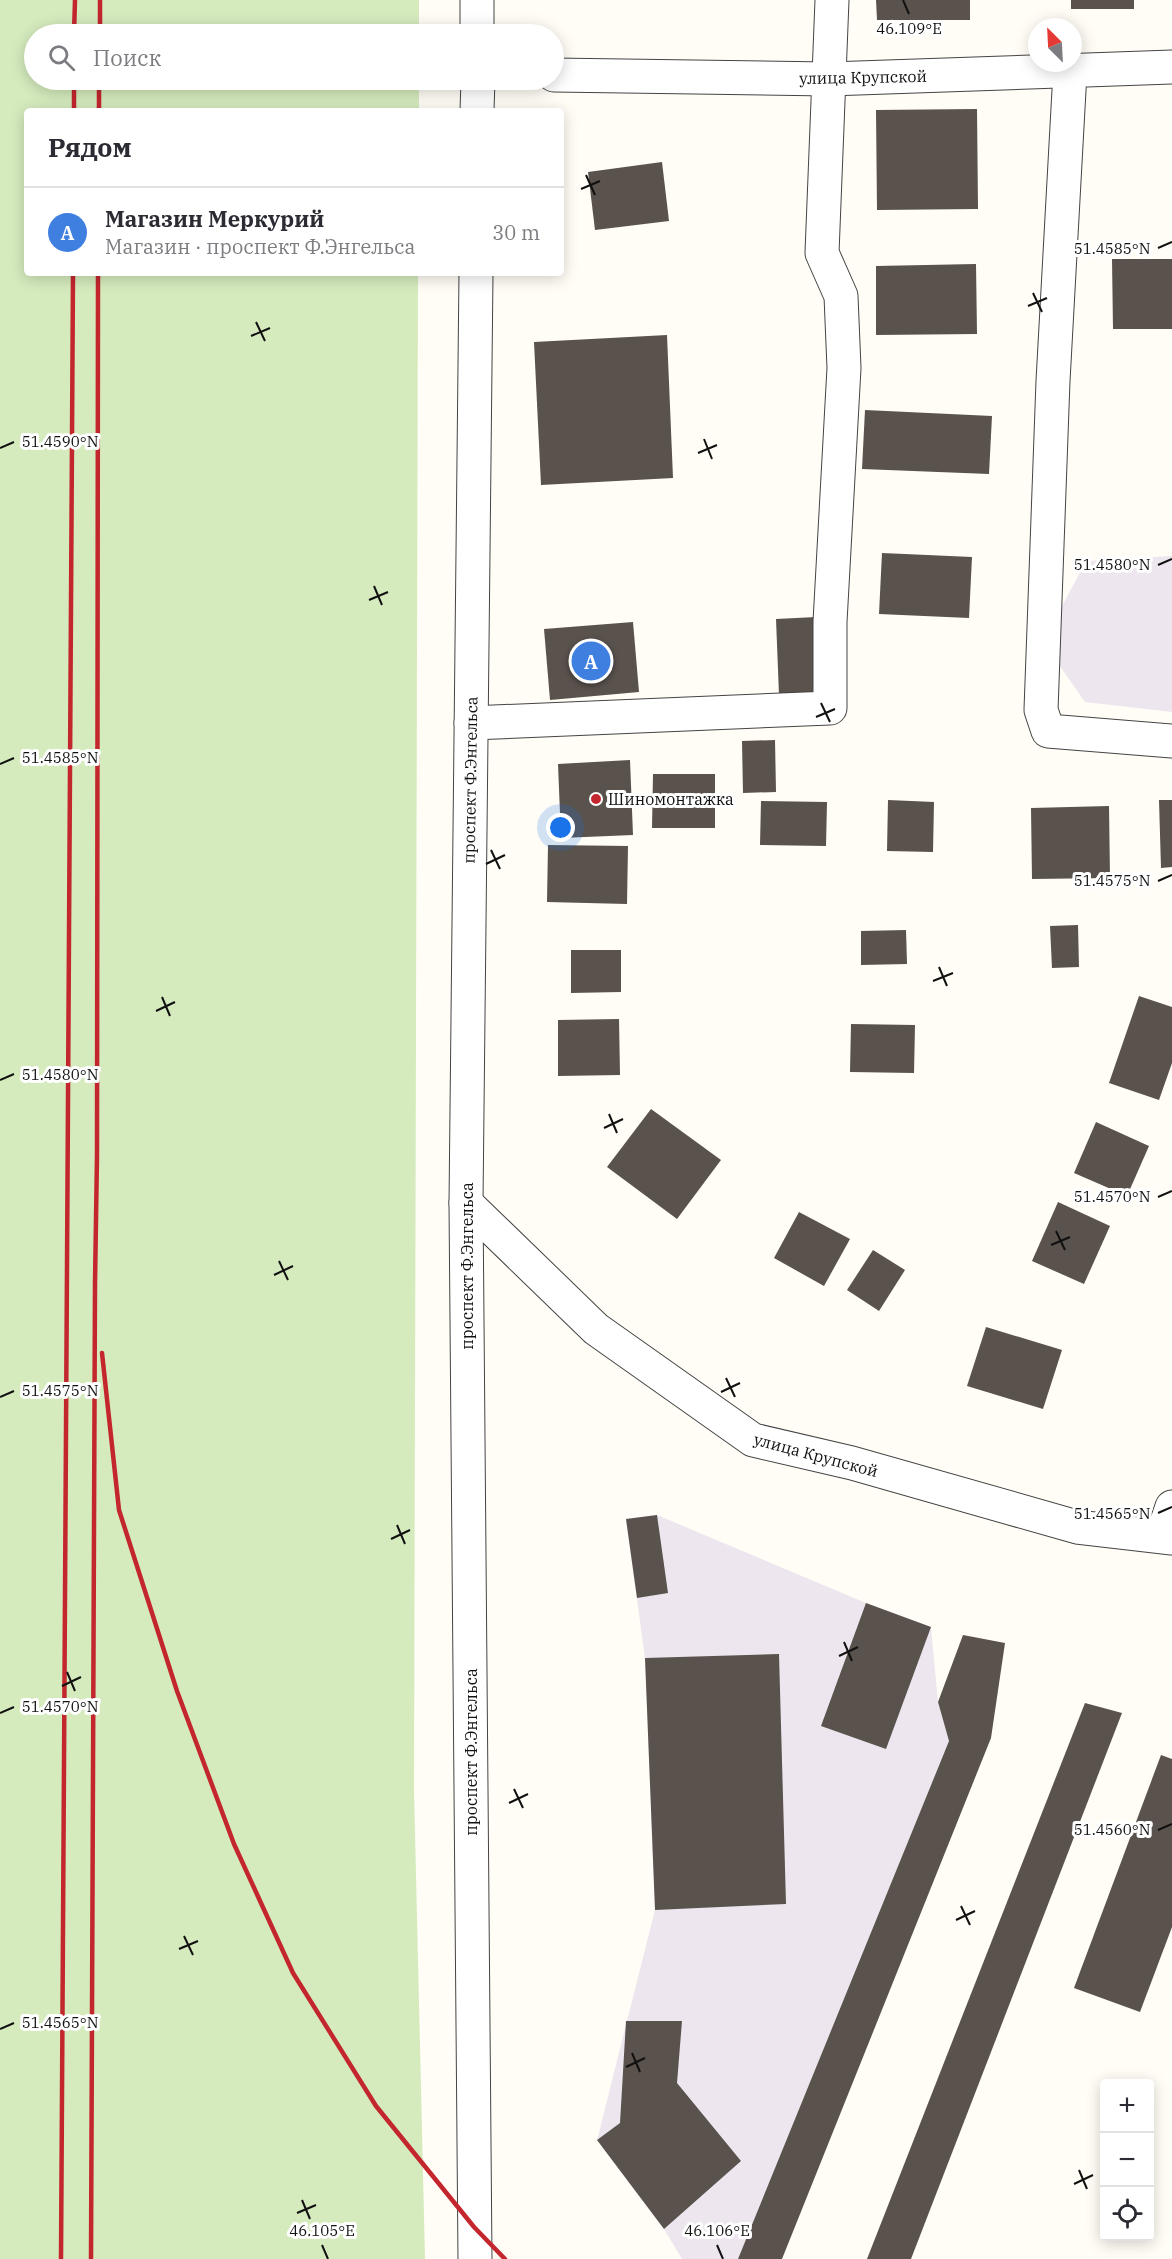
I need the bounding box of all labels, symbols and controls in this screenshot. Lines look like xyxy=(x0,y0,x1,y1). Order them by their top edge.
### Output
north arrow xyxy=(1028,18,1082,72)
text: 46.109°E xyxy=(876,19,942,38)
search box xyxy=(24,24,564,90)
icon: search xyxy=(45,41,78,74)
text: Поиск xyxy=(93,43,161,72)
street label: улица Крупской xyxy=(799,66,927,88)
text: Рядом xyxy=(48,130,132,164)
text: Магазин Меркурий xyxy=(105,204,324,233)
text: A xyxy=(61,219,74,246)
text: 30 m xyxy=(492,219,540,246)
text: Магазин · проспект Ф.Энгельса xyxy=(105,233,416,260)
text: 51.4585°N xyxy=(1074,239,1150,258)
text: 51.4590°N xyxy=(22,432,98,451)
text: 51.4580°N xyxy=(1074,555,1150,574)
pin: A xyxy=(572,638,610,684)
street label: проспект Ф.Энгельса xyxy=(459,696,481,864)
text: 51.4585°N xyxy=(22,748,98,767)
place label: Шиномонтажка xyxy=(608,789,734,809)
marker: Шиномонтажка xyxy=(589,792,603,806)
your location xyxy=(546,813,575,842)
text: 51.4575°N xyxy=(1074,871,1150,890)
text: 51.4580°N xyxy=(22,1065,98,1084)
street label: проспект Ф.Энгельса xyxy=(457,1182,477,1350)
text: 51.4570°N xyxy=(1074,1187,1150,1206)
text: 51.4575°N xyxy=(22,1381,98,1400)
street label: улица Крупской xyxy=(752,1429,880,1481)
text: 51.4565°N xyxy=(1074,1504,1150,1523)
street label: проспект Ф.Энгельса xyxy=(461,1668,481,1836)
text: 51.4570°N xyxy=(22,1697,98,1716)
text: 51.4560°N xyxy=(1074,1820,1150,1839)
text: 51.4565°N xyxy=(22,2013,98,2032)
map controls xyxy=(1100,2079,1154,2241)
button: + xyxy=(1100,2079,1154,2133)
button: − xyxy=(1100,2133,1154,2187)
button: locate xyxy=(1100,2187,1154,2241)
text: 46.105°E xyxy=(289,2221,355,2240)
text: 46.106°E xyxy=(684,2221,750,2240)

